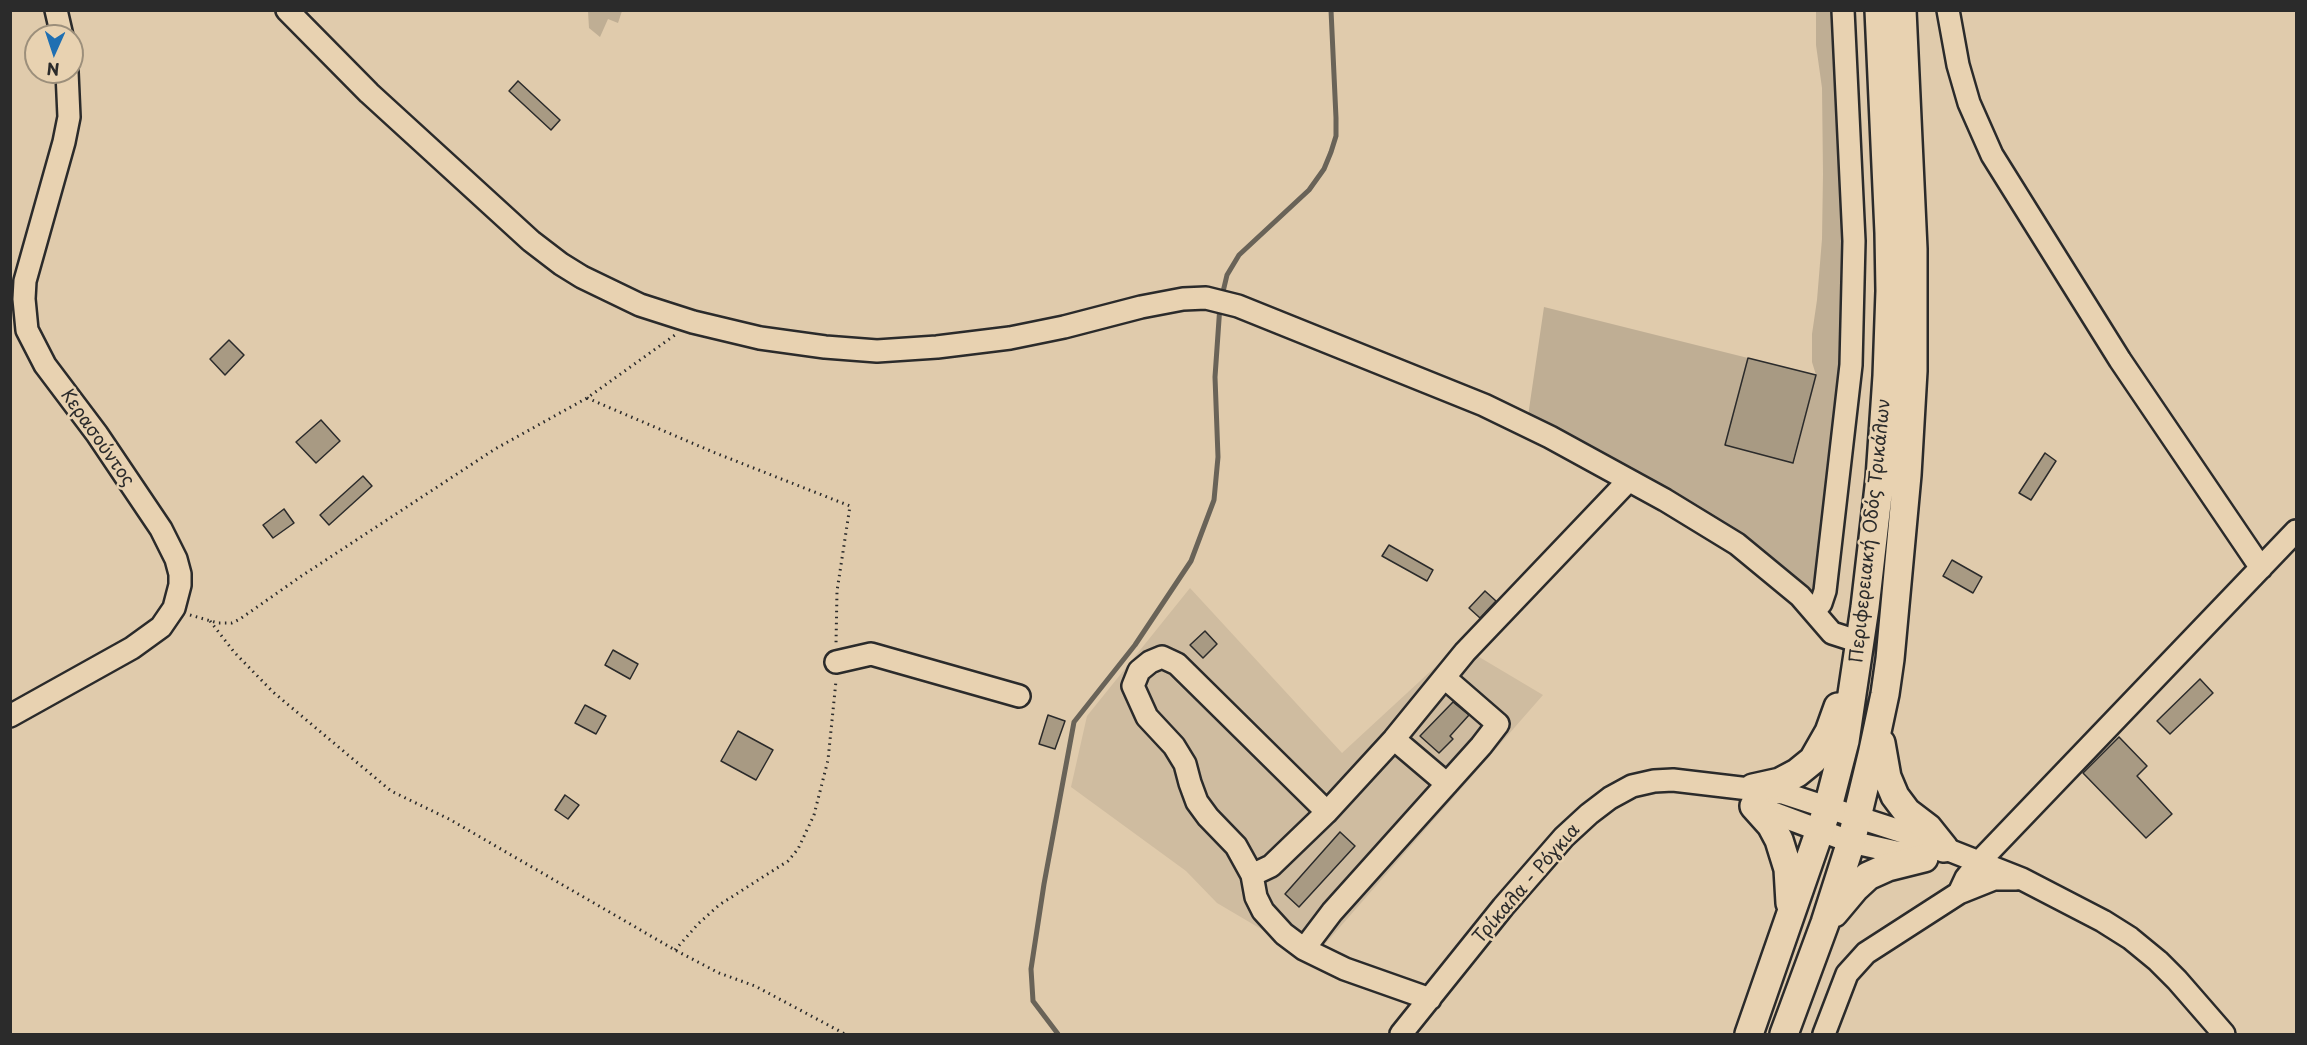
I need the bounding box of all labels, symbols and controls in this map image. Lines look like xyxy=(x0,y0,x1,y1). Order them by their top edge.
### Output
north arrow xyxy=(24,24,84,84)
text: N xyxy=(46,58,60,82)
street label: Κερασούντος xyxy=(56,385,138,491)
street label: Περιφερειακή Οδός Τρικάλων xyxy=(1846,398,1896,664)
street label: Τρίκαλα - Ρόγκια xyxy=(1469,820,1585,948)

